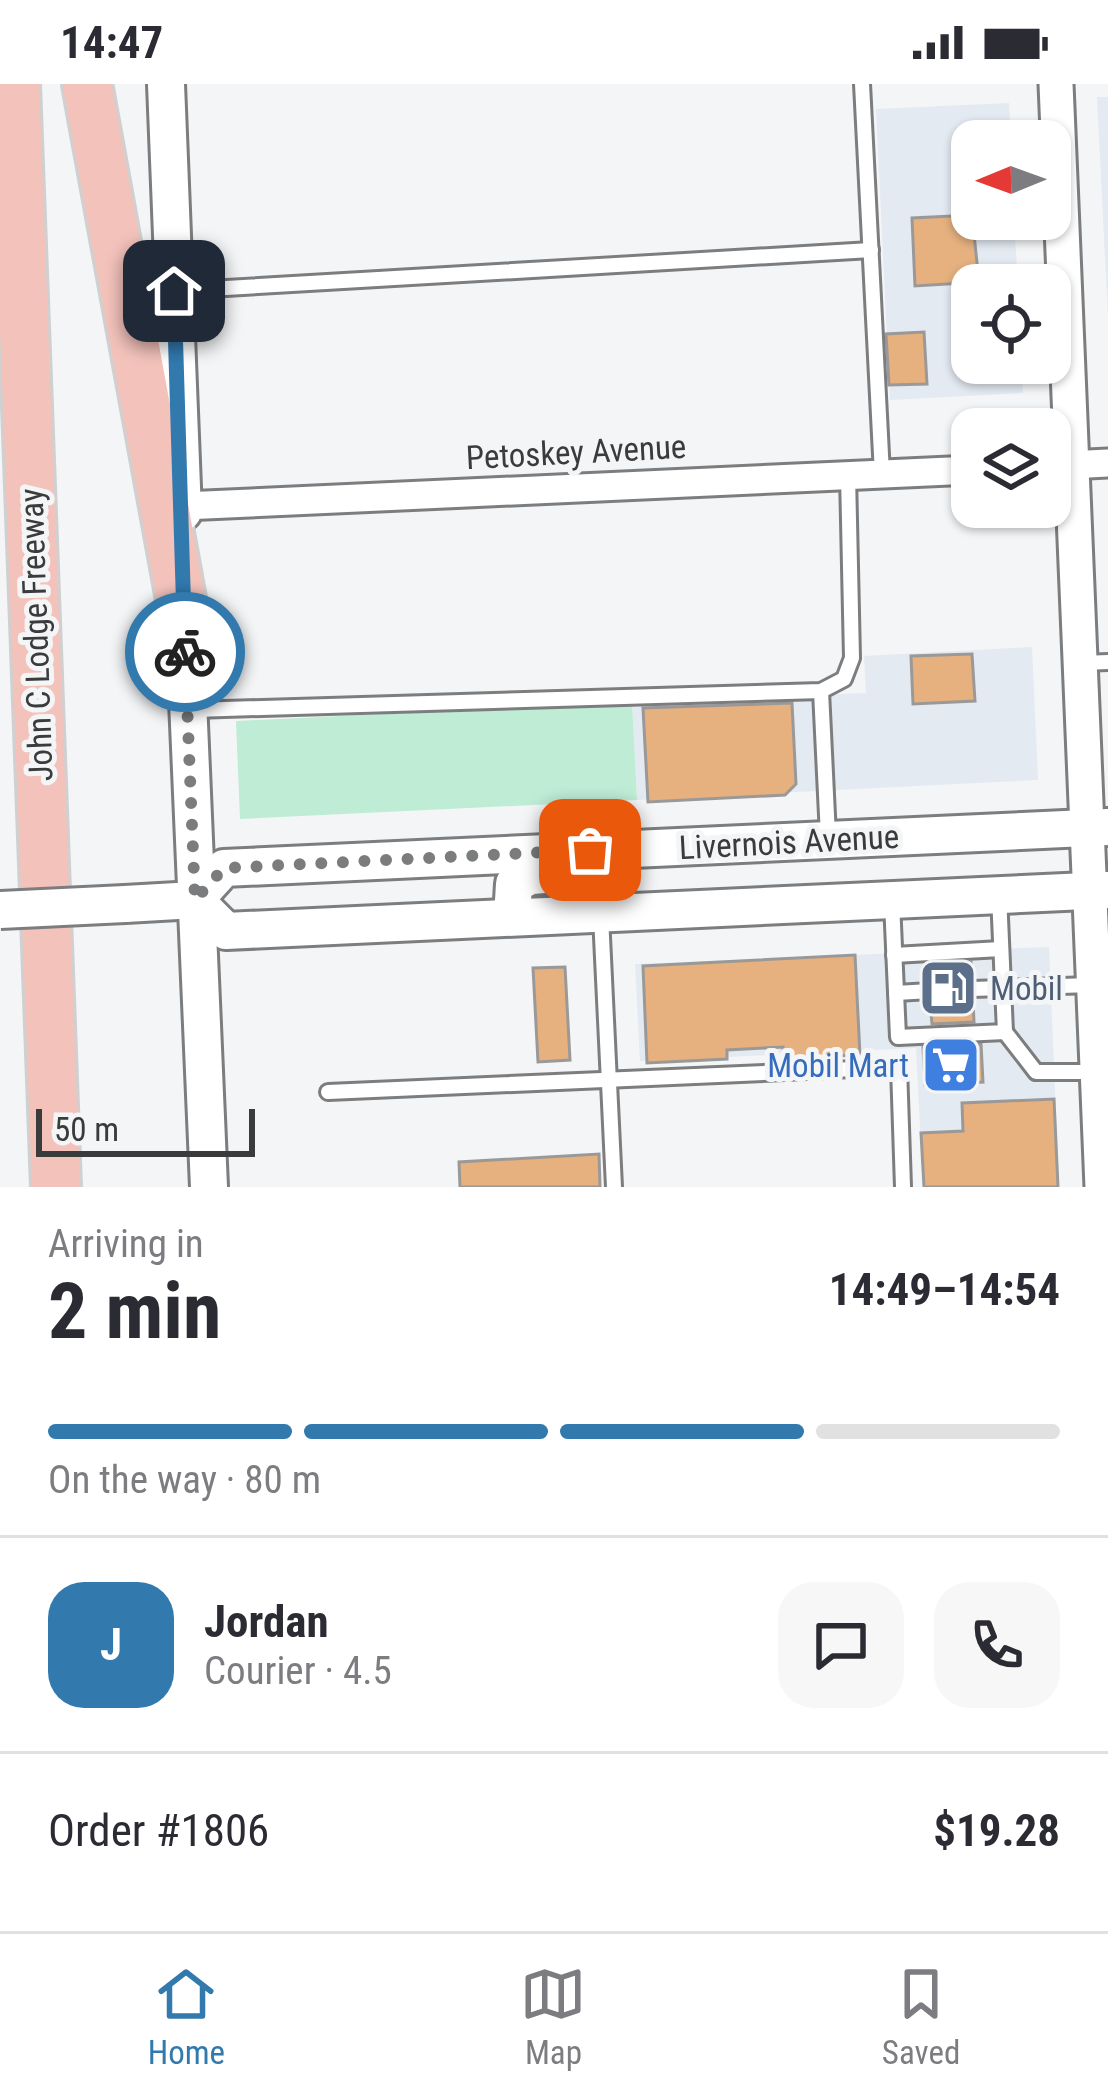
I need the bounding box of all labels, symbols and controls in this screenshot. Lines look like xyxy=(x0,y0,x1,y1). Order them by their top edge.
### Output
text: 14:47 xyxy=(60,16,163,69)
north arrow xyxy=(951,120,1071,240)
map controls xyxy=(951,120,1071,528)
pin xyxy=(123,240,225,342)
icon: home xyxy=(141,258,207,324)
button: locate xyxy=(951,264,1071,384)
button: layers xyxy=(951,408,1071,528)
street label: Petoskey Avenue xyxy=(465,427,687,477)
street label: John C Lodge Freeway xyxy=(11,488,61,782)
courier xyxy=(125,592,245,712)
icon: bike xyxy=(152,619,218,685)
pin xyxy=(539,799,641,901)
icon: bag xyxy=(557,817,623,883)
street label: Livernois Avenue xyxy=(678,817,900,867)
fuel station icon: Mobil xyxy=(917,957,979,1019)
place label: Mobil xyxy=(990,969,1063,1008)
supermarket icon: Mobil Mart xyxy=(920,1034,982,1096)
place label: Mobil Mart xyxy=(767,1046,909,1085)
scale bar xyxy=(36,1103,255,1156)
text: 50 m xyxy=(54,1110,119,1149)
text: Arriving in xyxy=(48,1221,204,1267)
text: 14:49–14:54 xyxy=(829,1263,1060,1316)
text: 2 min xyxy=(48,1266,221,1357)
text: On the way · 80 m xyxy=(48,1457,321,1503)
button: chat xyxy=(778,1582,904,1708)
button: phone xyxy=(934,1582,1060,1708)
text: Jordan xyxy=(204,1595,329,1648)
text: J xyxy=(100,1618,122,1671)
text: Courier · 4.5 xyxy=(204,1648,392,1694)
text: Order #1806 xyxy=(48,1804,269,1857)
text: $19.28 xyxy=(933,1804,1060,1857)
tab: Home xyxy=(148,1961,225,2072)
tab: Map xyxy=(520,1961,586,2072)
tab: Saved xyxy=(882,1961,960,2072)

